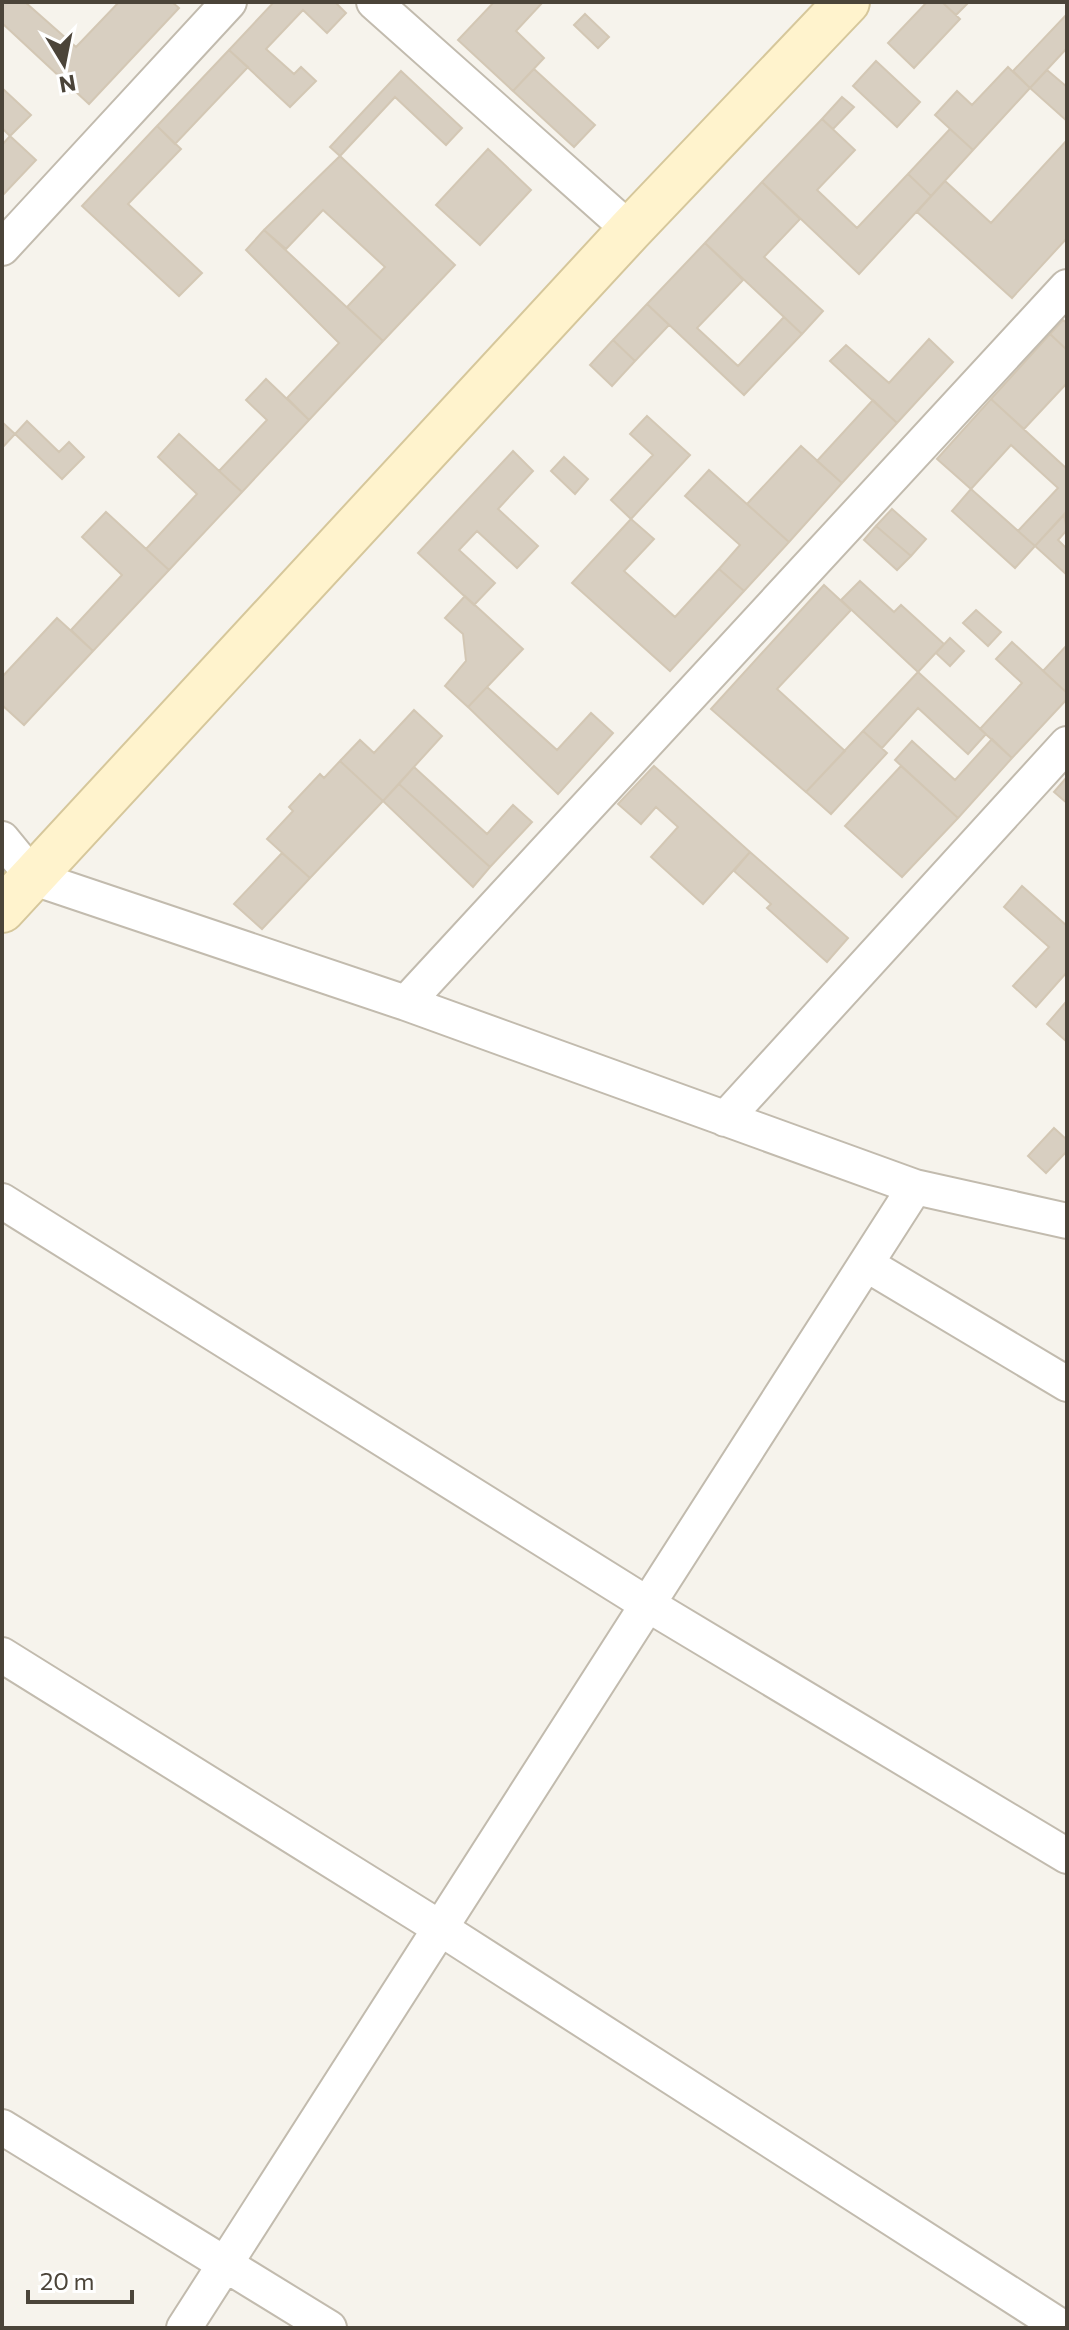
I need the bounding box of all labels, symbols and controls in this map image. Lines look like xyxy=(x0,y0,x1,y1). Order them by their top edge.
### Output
north arrow xyxy=(24,24,104,104)
text: N xyxy=(57,69,78,99)
scale bar xyxy=(28,2254,132,2304)
text: 20 m xyxy=(40,2266,94,2295)

